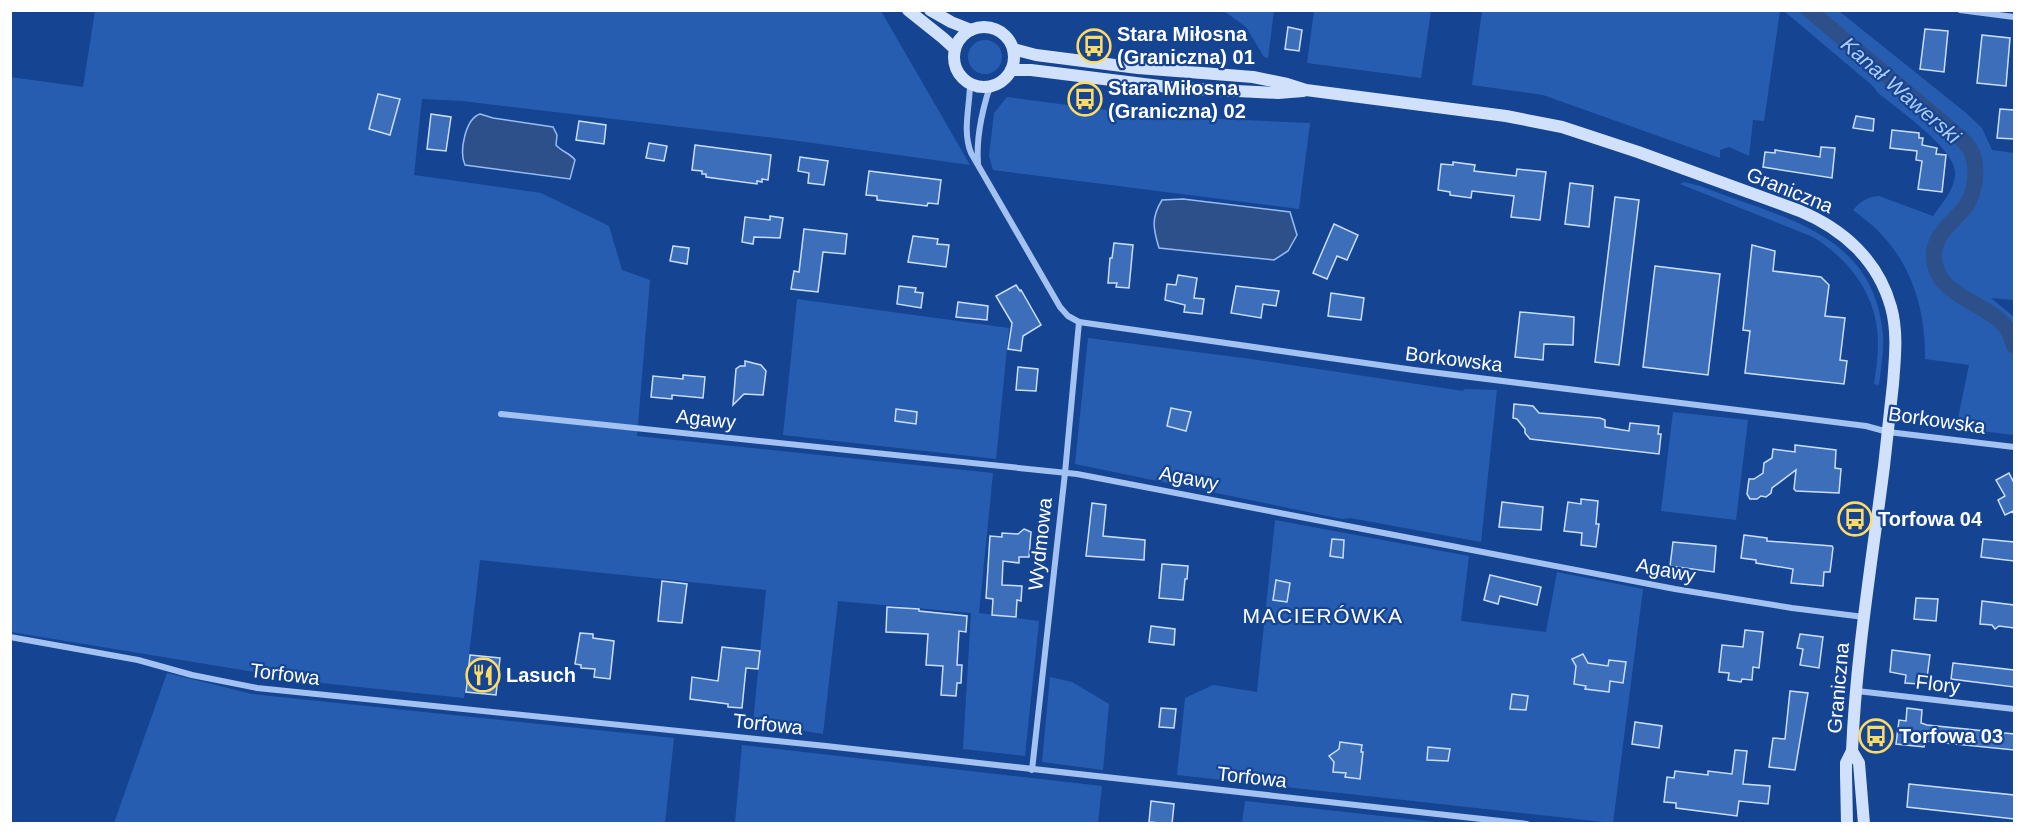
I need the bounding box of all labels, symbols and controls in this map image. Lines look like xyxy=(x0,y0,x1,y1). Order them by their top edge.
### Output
place label: Stara Miłosna (Graniczna) 01 xyxy=(1117,23,1255,68)
bus stop icon: Stara Miłosna (Graniczna) 01 xyxy=(1076,28,1112,64)
water label: Kanał Wawerski xyxy=(1837,32,1966,149)
place label: Stara Miłosna (Graniczna) 02 xyxy=(1108,77,1246,122)
bus stop icon: Stara Miłosna (Graniczna) 02 xyxy=(1067,81,1103,117)
street label: Graniczna xyxy=(1744,163,1837,218)
street label: Borkowska xyxy=(1404,342,1505,376)
street label: Borkowska xyxy=(1887,402,1988,438)
street label: Agawy xyxy=(675,405,737,433)
street label: Agawy xyxy=(1157,461,1221,495)
street label: Wydmowa xyxy=(1024,496,1056,591)
bus stop icon: Torfowa 04 xyxy=(1837,501,1873,537)
place label: Torfowa 04 xyxy=(1878,508,1983,530)
street label: Agawy xyxy=(1634,553,1698,587)
district label: MACIERÓWKA xyxy=(1243,604,1403,627)
street label: Graniczna xyxy=(1823,641,1853,734)
restaurant icon: Lasuch xyxy=(465,657,501,693)
street label: Torfowa xyxy=(249,659,322,689)
place label: Lasuch xyxy=(506,664,576,686)
street label: Flory xyxy=(1915,670,1961,698)
street label: Torfowa xyxy=(732,709,805,739)
bus stop icon: Torfowa 03 xyxy=(1858,718,1894,754)
place label: Torfowa 03 xyxy=(1899,725,2003,747)
street label: Torfowa xyxy=(1216,762,1289,792)

